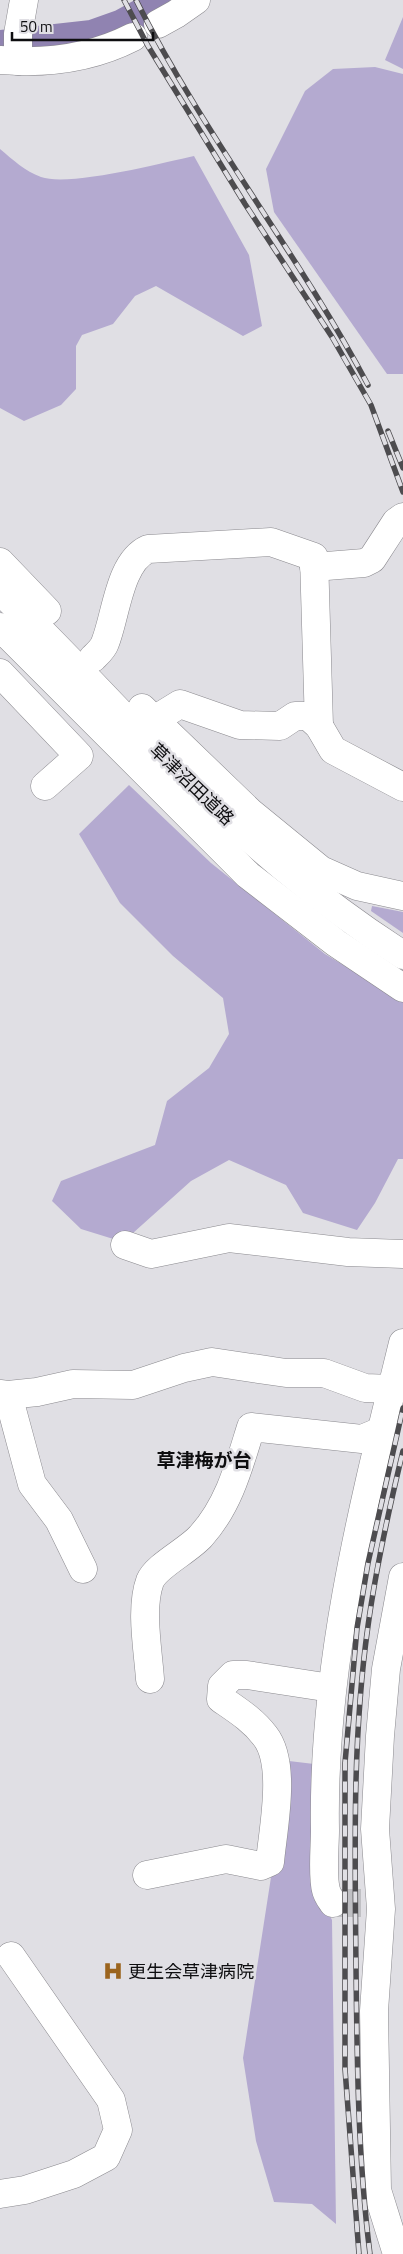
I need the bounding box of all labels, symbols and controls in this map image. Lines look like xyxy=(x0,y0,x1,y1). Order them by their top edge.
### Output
scale bar xyxy=(12,10,154,42)
text: 50 m xyxy=(20,15,53,38)
street label: 草津沼田道路 xyxy=(144,737,240,831)
district label: 草津梅が台 xyxy=(156,1445,252,1474)
place label: 更生会草津病院 xyxy=(128,1958,254,1985)
hospital icon: 更生会草津病院 xyxy=(102,1960,124,1982)

